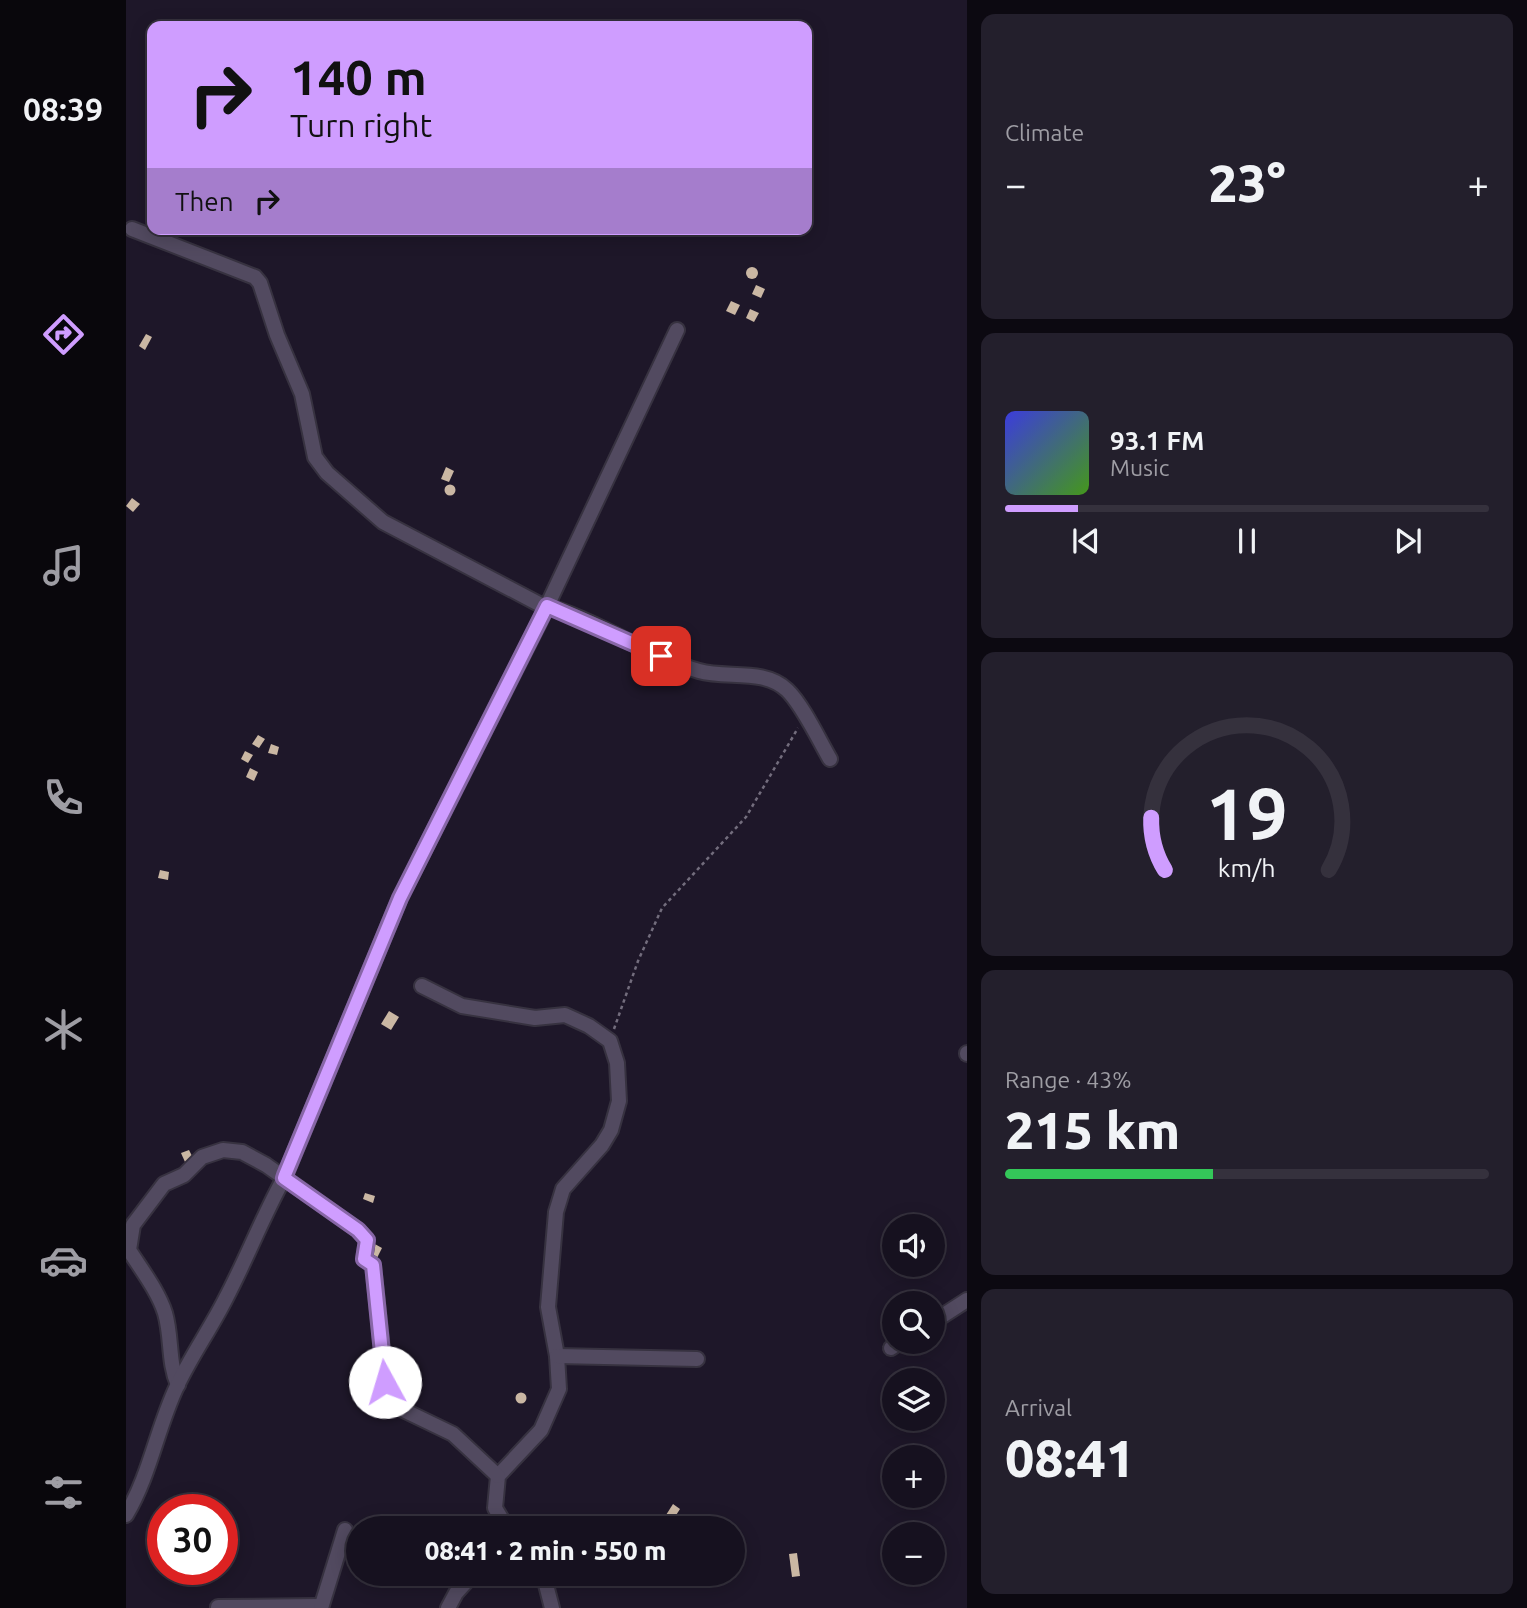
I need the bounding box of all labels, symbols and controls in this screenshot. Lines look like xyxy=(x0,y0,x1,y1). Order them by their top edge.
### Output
icon: right xyxy=(175,49,266,140)
text: 140 m xyxy=(290,49,427,104)
text: 08:39 xyxy=(23,91,103,127)
text: Turn right xyxy=(290,107,432,143)
text: Climate xyxy=(1005,120,1084,145)
text: 23° xyxy=(1208,154,1286,212)
text: − xyxy=(1005,163,1026,205)
text: + xyxy=(1468,163,1489,205)
icon: right xyxy=(248,182,286,220)
text: Then xyxy=(175,187,234,216)
icon: directions xyxy=(39,310,88,359)
text: 93.1 FM xyxy=(1110,426,1204,455)
text: Music xyxy=(1110,455,1169,480)
icon: previous xyxy=(1067,522,1105,560)
icon: pause xyxy=(1228,522,1266,560)
icon: next xyxy=(1389,522,1427,560)
icon: music xyxy=(39,541,88,590)
pin xyxy=(631,626,691,686)
icon: arrive xyxy=(642,637,680,675)
text: 19 xyxy=(1206,772,1288,854)
icon: phone xyxy=(39,773,88,822)
text: km/h xyxy=(1218,854,1276,882)
icon: climate xyxy=(39,1005,88,1054)
text: Range · 43% xyxy=(1005,1067,1132,1092)
text: 215 km xyxy=(1005,1101,1180,1159)
map controls xyxy=(882,1214,945,1585)
button: sound xyxy=(882,1214,945,1277)
icon: car xyxy=(39,1236,88,1285)
button: search xyxy=(882,1291,945,1354)
position arrow xyxy=(348,1345,422,1419)
button: layers xyxy=(882,1368,945,1431)
text: Arrival xyxy=(1005,1395,1072,1420)
text: 08:41 xyxy=(1005,1429,1135,1487)
button: + xyxy=(882,1445,945,1508)
icon: filters xyxy=(39,1468,88,1517)
speed limit sign: 30 xyxy=(147,1494,238,1585)
button: − xyxy=(882,1522,945,1585)
text: 08:41 · 2 min · 550 m xyxy=(425,1536,666,1565)

